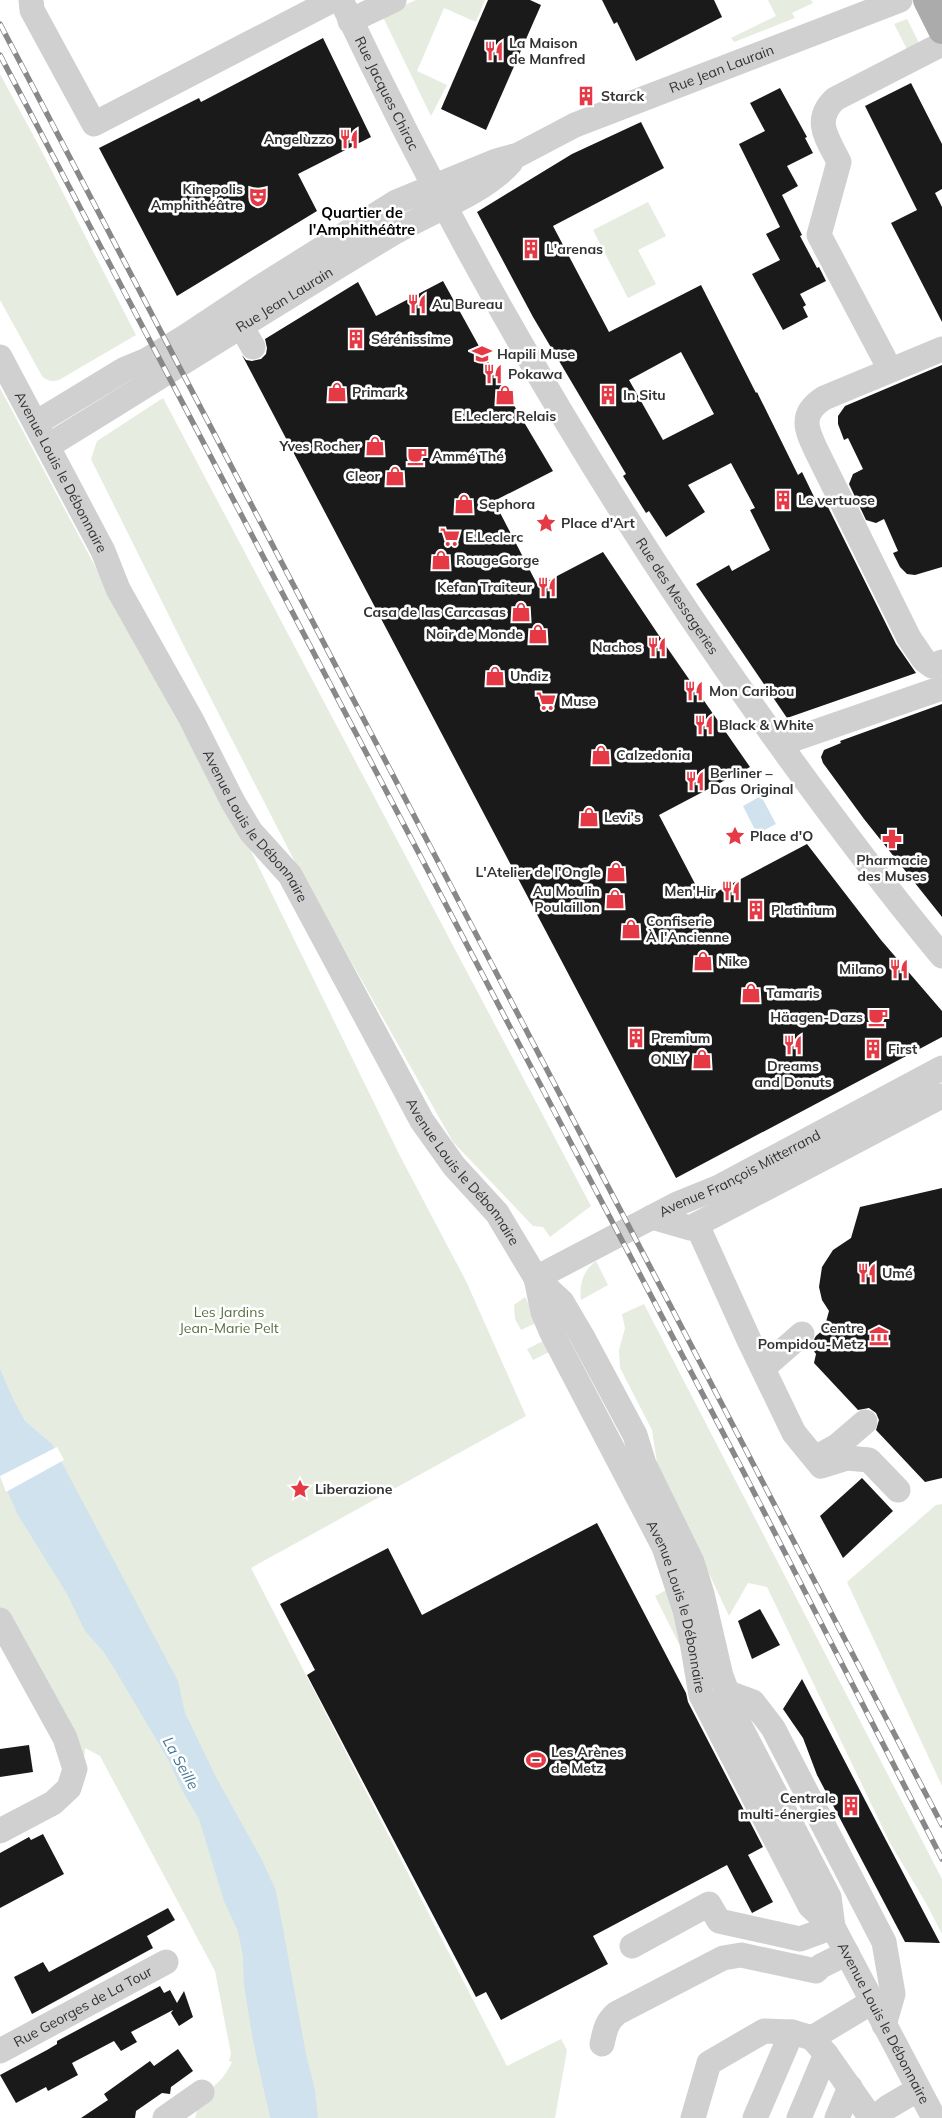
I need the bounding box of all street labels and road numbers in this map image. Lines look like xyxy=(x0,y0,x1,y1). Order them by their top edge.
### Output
street label: Rue Jacques Chirac xyxy=(351,33,423,153)
street label: Rue Jean Laurain xyxy=(667,40,776,97)
street label: Rue Jean Laurain xyxy=(232,263,336,336)
street label: Avenue Louis le Débonnaire xyxy=(11,388,111,556)
street label: Rue des Messageries xyxy=(632,534,723,658)
street label: Avenue Louis le Débonnaire xyxy=(199,747,312,905)
street label: Avenue Louis le Débonnaire xyxy=(402,1095,523,1249)
street label: Avenue François Mitterrand xyxy=(656,1126,823,1221)
street label: Avenue Louis le Débonnaire xyxy=(643,1517,710,1695)
street label: Avenue Louis le Débonnaire xyxy=(834,1939,934,2107)
street label: Rue Georges de La Tour xyxy=(10,1962,156,2051)

